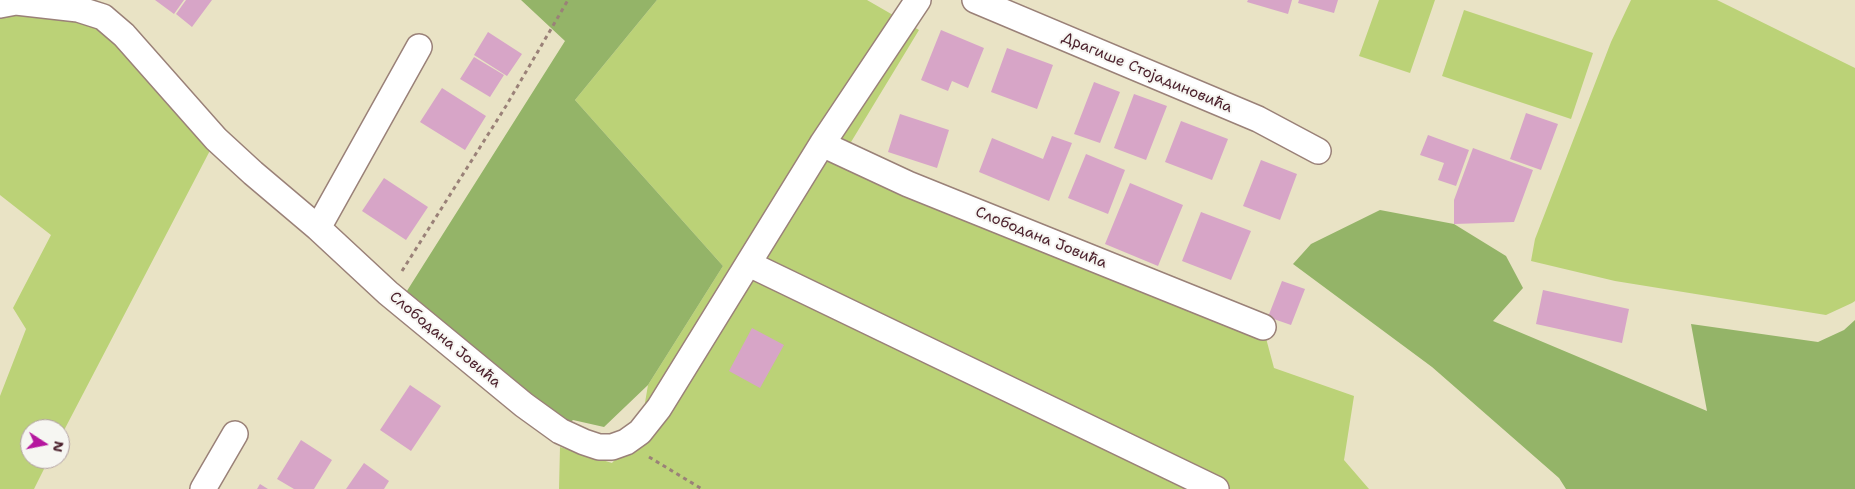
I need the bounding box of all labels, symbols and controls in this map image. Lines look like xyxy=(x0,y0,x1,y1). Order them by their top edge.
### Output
street label: Драгише Стојадиновића xyxy=(1059,29,1235,117)
street label: Слободана Јовића xyxy=(973,203,1109,273)
street label: Слободана Јовића xyxy=(385,288,505,392)
north arrow xyxy=(20,419,70,469)
text: N xyxy=(49,440,69,454)

